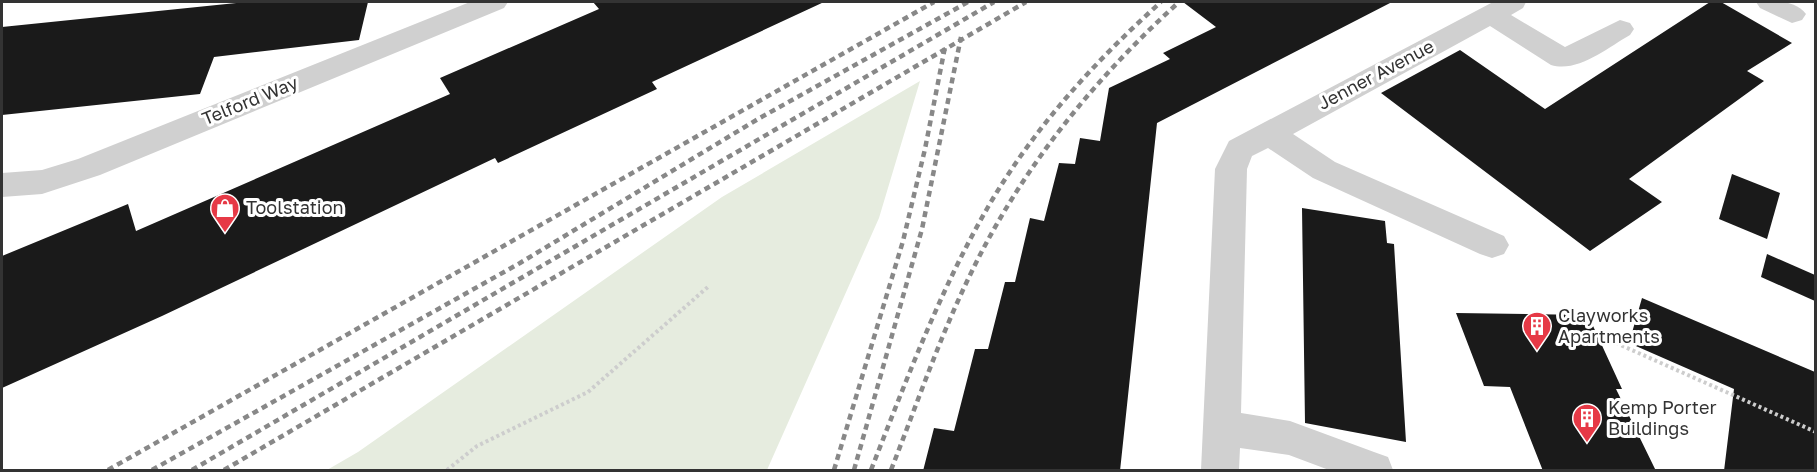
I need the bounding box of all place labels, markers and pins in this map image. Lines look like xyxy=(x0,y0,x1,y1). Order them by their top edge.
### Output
shop icon: Toolstation xyxy=(209,192,241,234)
place label: Toolstation xyxy=(246,196,344,218)
place label: Clayworks Apartments xyxy=(1558,304,1660,347)
building icon: Clayworks Apartments xyxy=(1521,310,1553,352)
place label: Kemp Porter Buildings xyxy=(1608,396,1716,439)
building icon: Kemp Porter Buildings xyxy=(1571,402,1603,444)

